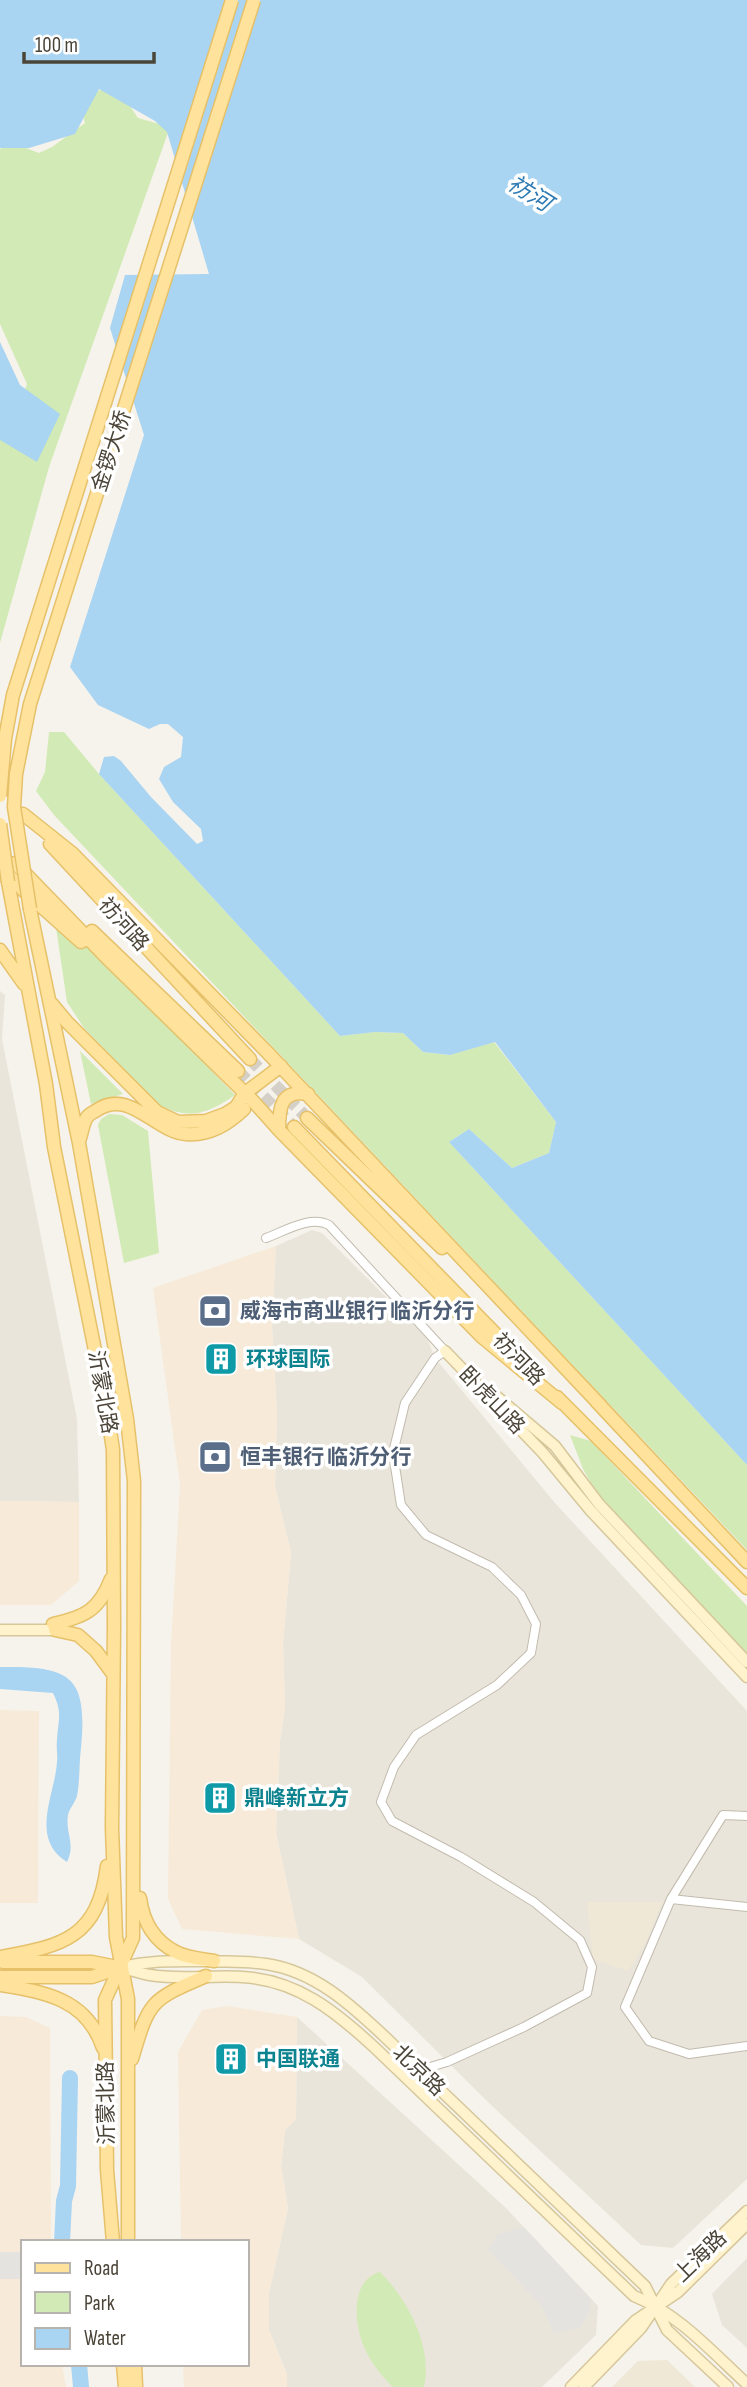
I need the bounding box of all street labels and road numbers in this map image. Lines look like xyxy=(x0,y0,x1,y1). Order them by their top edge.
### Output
street label: 金锣大桥 xyxy=(87,407,136,495)
street label: 祊河路 xyxy=(93,893,154,956)
street label: 祊河路 xyxy=(488,1328,550,1391)
street label: 沂蒙北路 xyxy=(83,1349,122,1436)
street label: 卧虎山路 xyxy=(453,1361,530,1439)
street label: 北京路 xyxy=(387,2039,450,2101)
street label: 沂蒙北路 xyxy=(93,2061,120,2145)
street label: 上海路 xyxy=(669,2225,732,2287)

